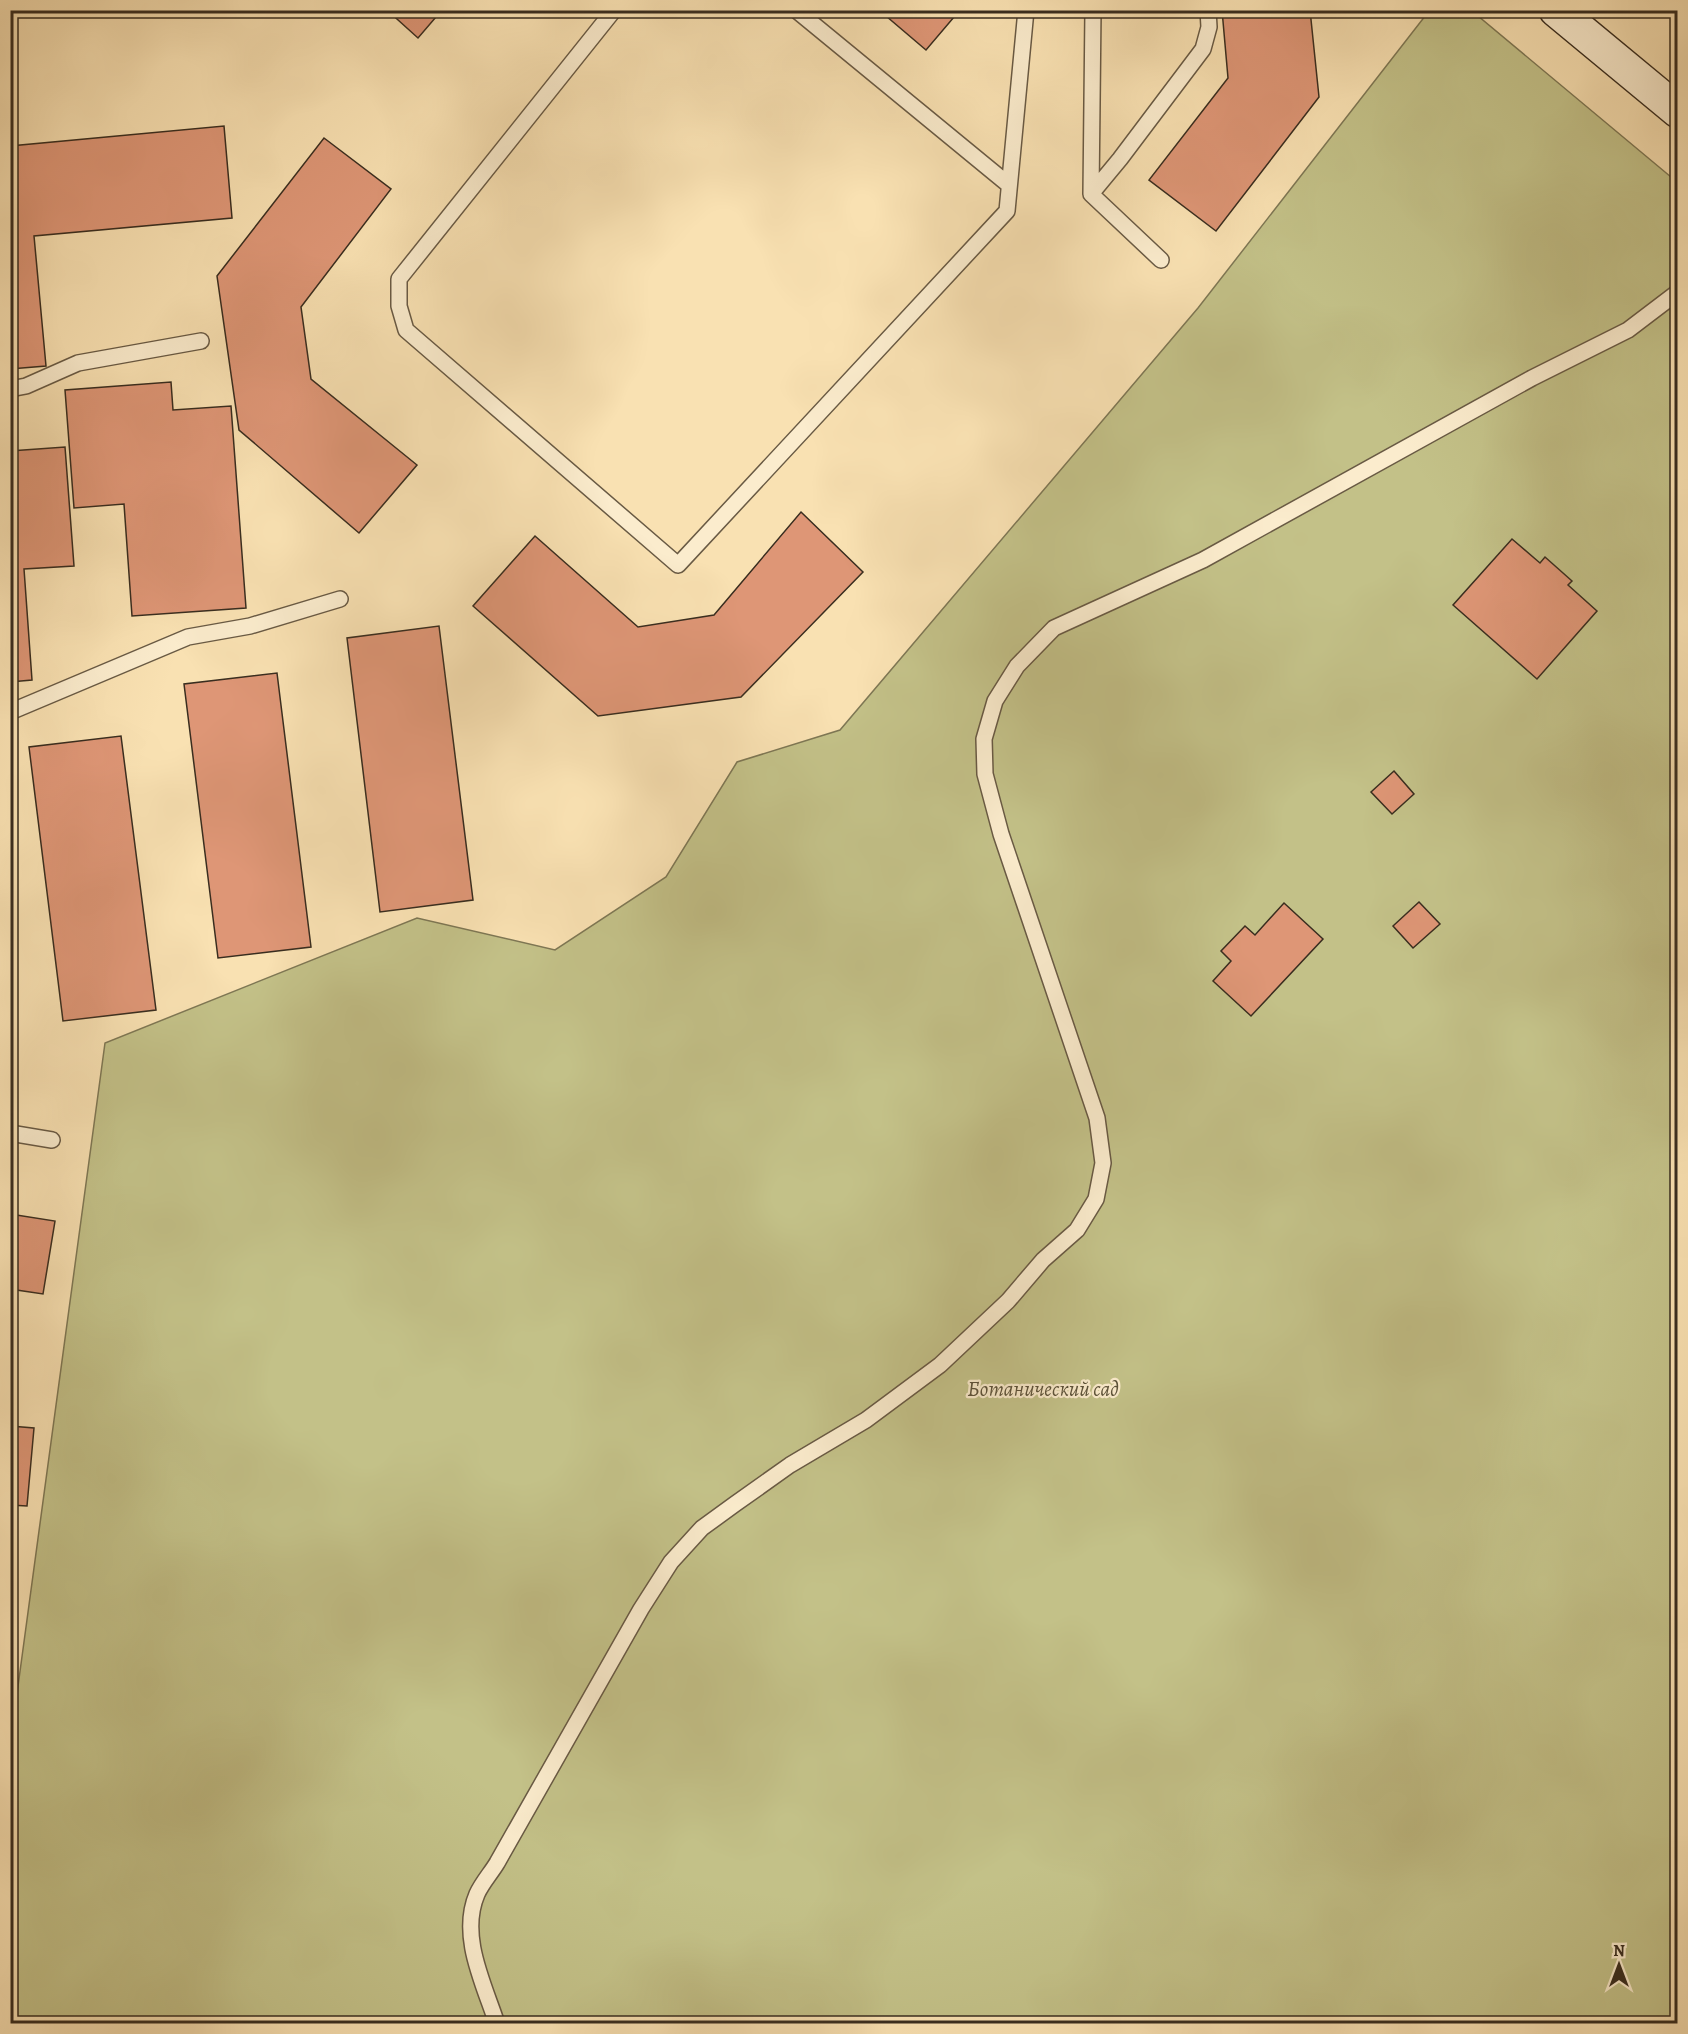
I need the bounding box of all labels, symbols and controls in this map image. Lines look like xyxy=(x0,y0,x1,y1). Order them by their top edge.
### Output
park label: Ботанический сад xyxy=(967,1375,1119,1403)
north arrow xyxy=(1589,1935,1649,1995)
text: N xyxy=(1613,1940,1625,1962)

